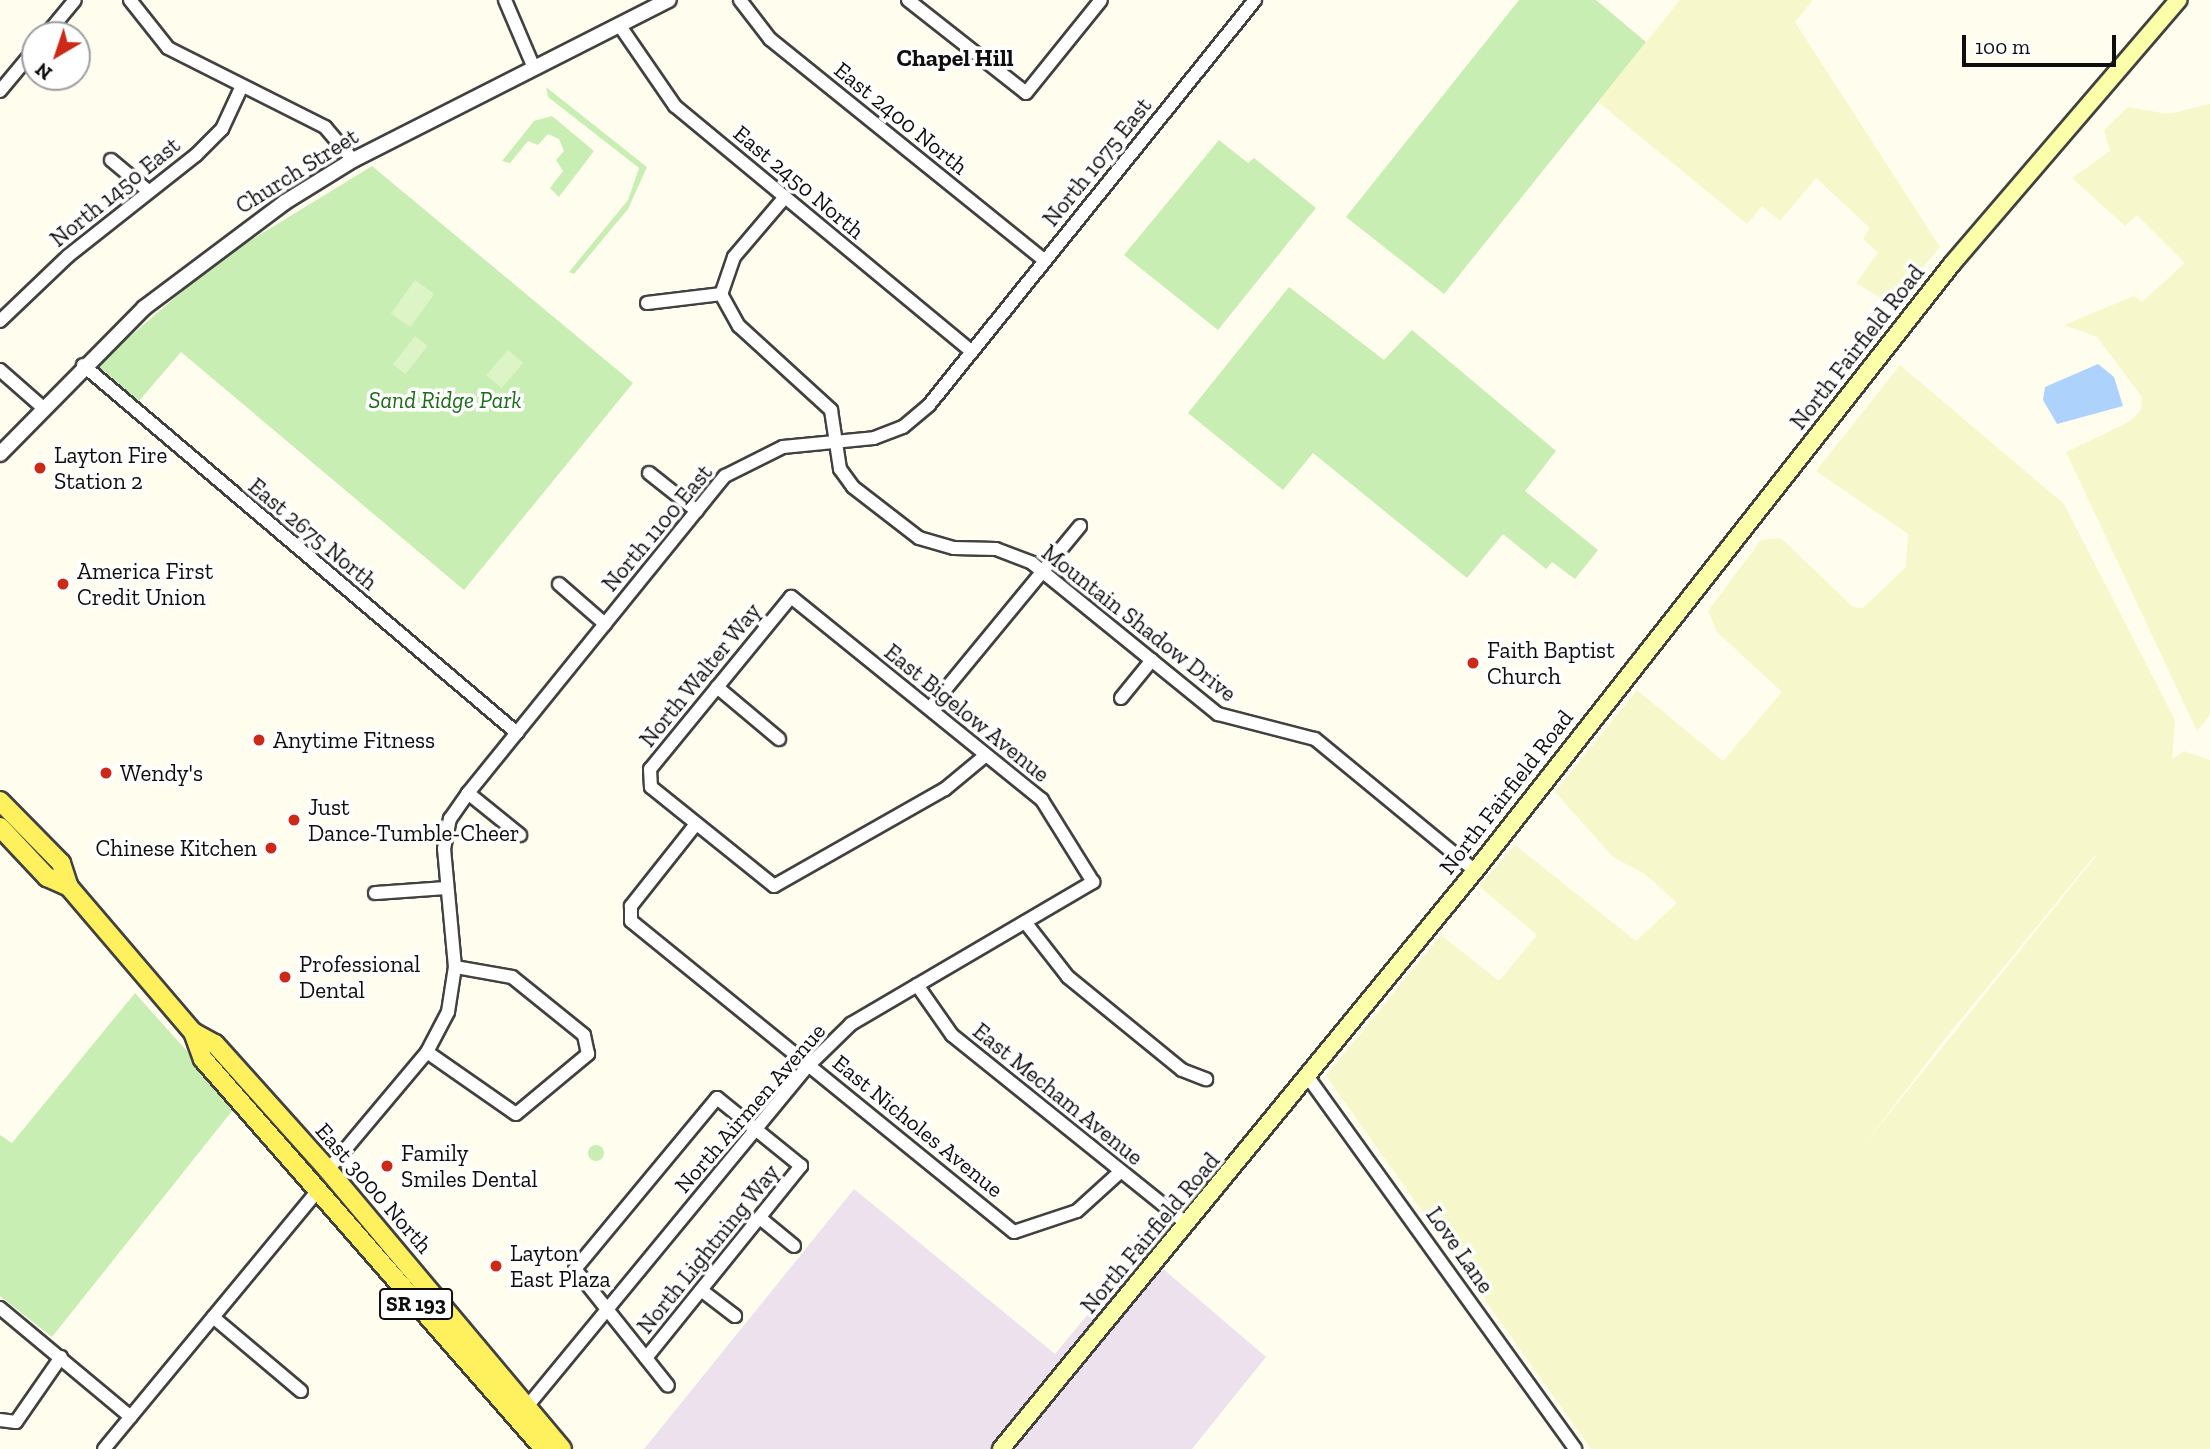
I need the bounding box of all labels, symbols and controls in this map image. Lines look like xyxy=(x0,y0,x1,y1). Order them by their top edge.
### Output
north arrow xyxy=(21,21,91,91)
scale bar xyxy=(1965,21,2119,65)
text: 100 m xyxy=(1975,34,2030,59)
district label: Chapel Hill xyxy=(896,44,1014,72)
street label: East 2400 North xyxy=(829,56,973,180)
text: N xyxy=(31,58,57,85)
street label: North 1075 East xyxy=(1037,92,1157,232)
street label: East 2450 North xyxy=(728,119,870,245)
street label: Church Street xyxy=(230,122,364,220)
street label: North 1450 East xyxy=(44,131,186,253)
street label: North Fairfield Road xyxy=(1784,259,1930,435)
park label: Sand Ridge Park xyxy=(368,386,522,414)
place label: Layton Fire Station 2 xyxy=(54,441,167,495)
street label: North 1100 East xyxy=(596,459,718,597)
marker: Layton Fire Station 2 xyxy=(32,460,48,476)
street label: East 2675 North xyxy=(243,472,383,596)
street label: Mountain Shadow Drive xyxy=(1036,538,1242,708)
place label: America First Credit Union xyxy=(77,557,213,611)
marker: America First Credit Union xyxy=(55,576,71,592)
street label: North Walter Way xyxy=(633,597,767,753)
place label: Faith Baptist Church xyxy=(1487,636,1615,690)
street label: East Bigelow Avenue xyxy=(878,638,1056,788)
marker: Faith Baptist Church xyxy=(1465,655,1481,671)
street label: North Fairfield Road xyxy=(1433,704,1579,880)
place label: Anytime Fitness xyxy=(273,726,435,754)
marker: Anytime Fitness xyxy=(251,732,267,748)
place label: Wendy's xyxy=(120,759,203,787)
marker: Wendy's xyxy=(98,765,114,781)
place label: Just Dance-Tumble-Cheer xyxy=(308,793,519,847)
marker: Just Dance-Tumble-Cheer xyxy=(286,812,302,828)
place label: Chinese Kitchen xyxy=(95,834,257,862)
marker: Chinese Kitchen xyxy=(263,840,279,856)
place label: Professional Dental xyxy=(299,950,420,1004)
marker: Professional Dental xyxy=(277,969,293,985)
street label: North Airmen Avenue xyxy=(668,1017,832,1199)
street label: East Mecham Avenue xyxy=(967,1017,1149,1171)
street label: East Nicholes Avenue xyxy=(827,1049,1009,1203)
street label: East 3000 North xyxy=(310,1117,438,1259)
place label: Family Smiles Dental xyxy=(401,1139,538,1193)
street label: North Fairfield Road xyxy=(1075,1147,1225,1319)
marker: Family Smiles Dental xyxy=(379,1158,395,1174)
street label: North Lightning Way xyxy=(631,1158,785,1340)
street label: Love Lane xyxy=(1420,1202,1500,1298)
place label: Layton East Plaza xyxy=(510,1239,611,1293)
marker: Layton East Plaza xyxy=(488,1258,504,1274)
road number: SR 193 xyxy=(378,1286,454,1322)

